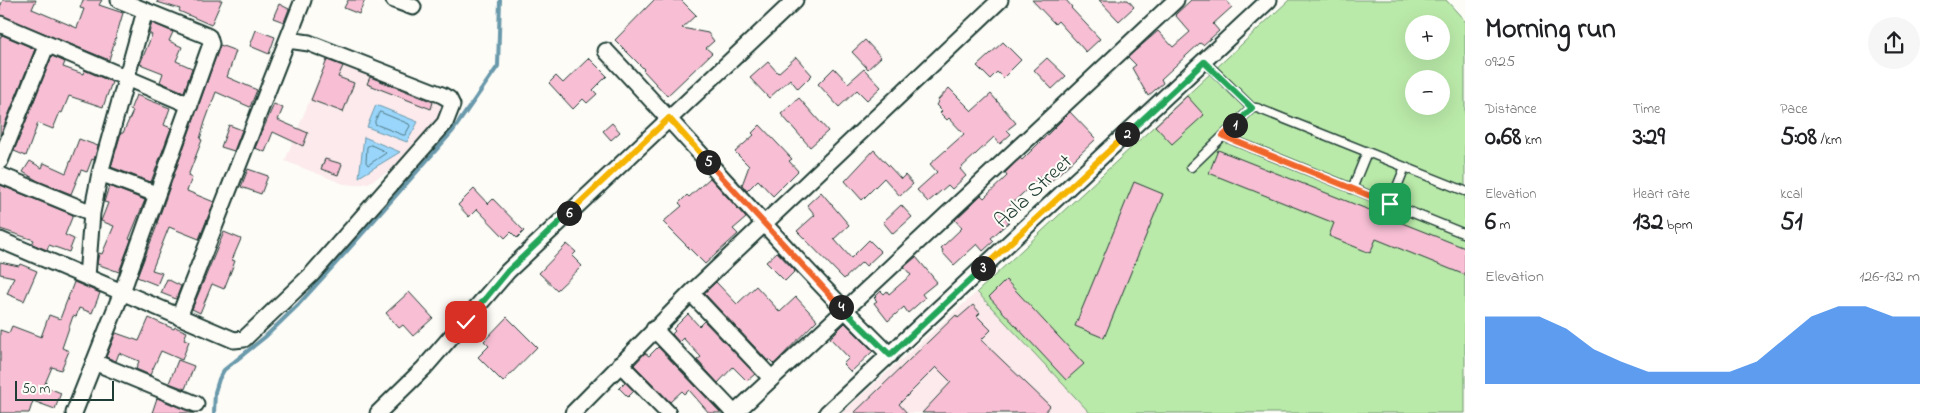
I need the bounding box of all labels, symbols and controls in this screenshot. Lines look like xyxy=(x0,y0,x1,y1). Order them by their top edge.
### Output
text: Morning run xyxy=(1485,10,1616,51)
map controls xyxy=(1405,15,1450,115)
button: + xyxy=(1405,15,1450,60)
button: share xyxy=(1868,17,1920,69)
text: 09:25 xyxy=(1485,50,1515,74)
button: − xyxy=(1405,70,1450,115)
text: Distance xyxy=(1485,99,1537,120)
text: Time xyxy=(1633,99,1660,120)
text: Pace xyxy=(1780,99,1808,120)
pin: 1 xyxy=(1222,112,1248,138)
text: 1 xyxy=(1233,115,1238,136)
text: 0.68 xyxy=(1485,120,1521,156)
text: 3:29 xyxy=(1633,120,1665,156)
text: 5:08 xyxy=(1780,120,1817,156)
pin: 2 xyxy=(1114,122,1140,146)
text: 2 xyxy=(1124,124,1131,145)
text: km xyxy=(1521,130,1542,151)
text: /km xyxy=(1817,130,1842,151)
street label: Aala Street xyxy=(988,148,1080,236)
pin: 5 xyxy=(696,150,720,174)
text: 5 xyxy=(704,152,713,173)
pin xyxy=(1369,183,1411,225)
text: Elevation xyxy=(1485,184,1536,205)
text: Heart rate xyxy=(1633,184,1690,205)
text: kcal xyxy=(1780,184,1803,205)
icon: arrive xyxy=(1376,190,1404,218)
pin: 6 xyxy=(556,200,582,226)
text: 6 xyxy=(566,203,573,224)
text: 6 xyxy=(1485,205,1496,241)
text: 132 xyxy=(1633,205,1663,241)
text: 51 xyxy=(1780,205,1803,241)
text: m xyxy=(1496,215,1510,236)
text: bpm xyxy=(1663,215,1693,236)
pin: 3 xyxy=(970,256,996,280)
text: 3 xyxy=(981,258,986,279)
text: Elevation xyxy=(1485,265,1544,289)
text: 126–132 m xyxy=(1859,265,1920,289)
pin: 4 xyxy=(828,294,854,320)
text: 4 xyxy=(839,297,844,318)
pin xyxy=(445,301,487,343)
icon: check xyxy=(452,308,480,336)
scale bar xyxy=(15,378,114,401)
text: 50 m xyxy=(22,379,50,400)

